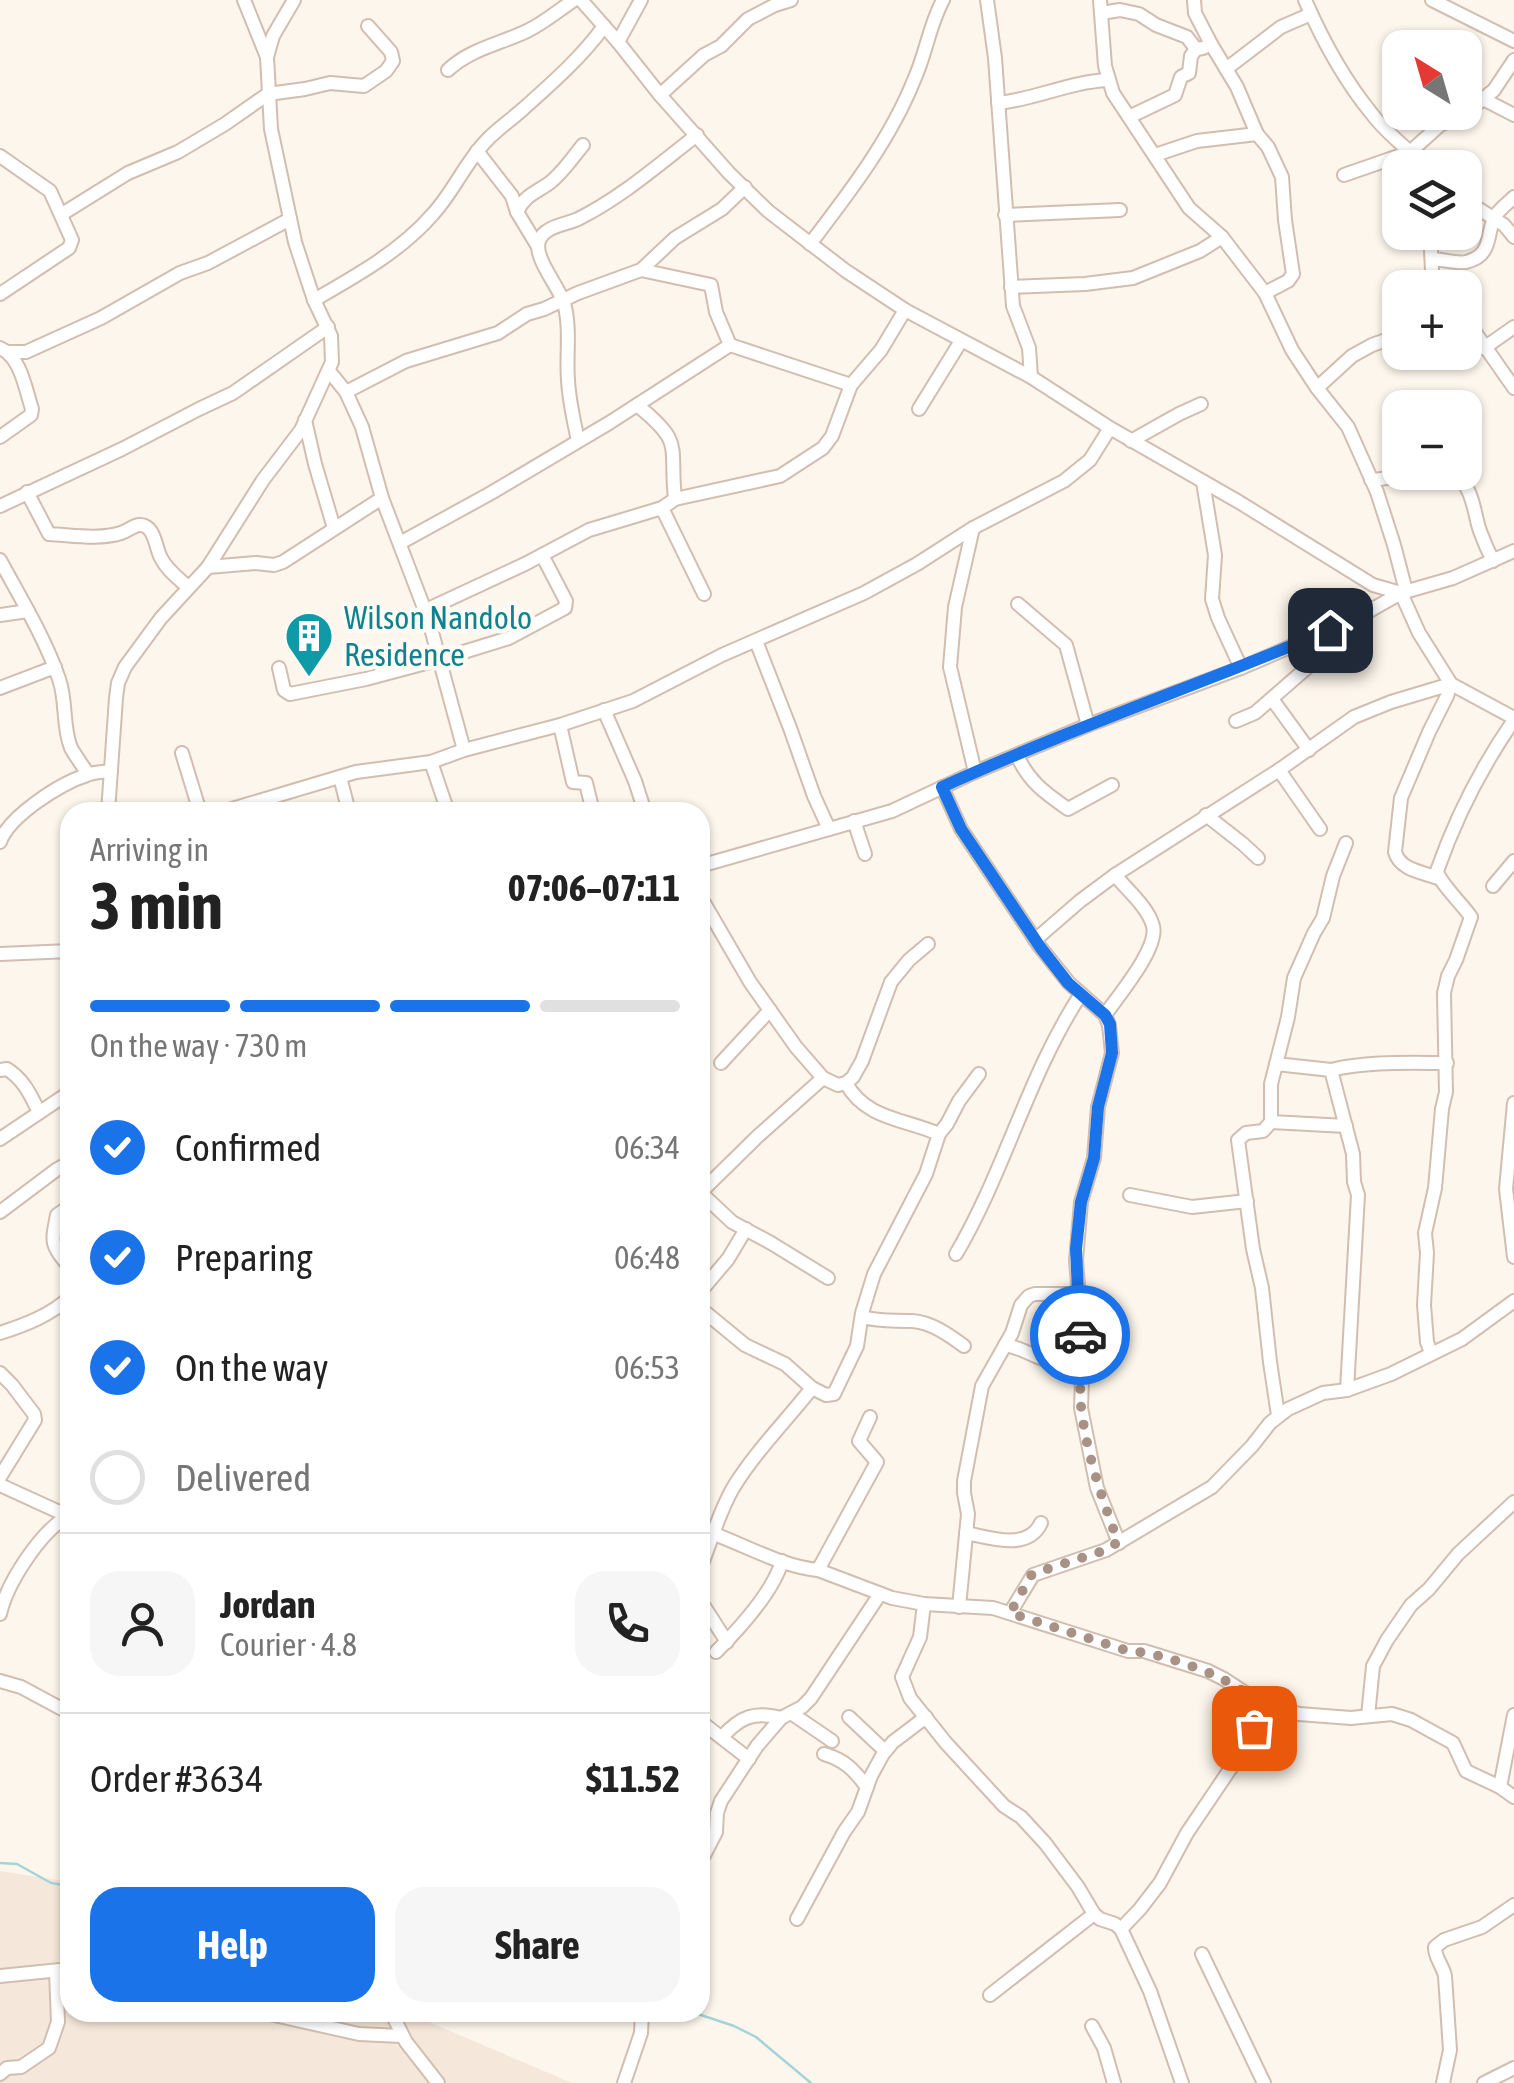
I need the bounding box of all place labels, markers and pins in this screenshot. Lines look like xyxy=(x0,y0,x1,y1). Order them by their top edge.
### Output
pin xyxy=(1288,588,1373,673)
place label: Wilson Nandolo Residence xyxy=(344,599,532,673)
building icon: Wilson Nandolo Residence xyxy=(283,610,335,678)
pin xyxy=(1212,1686,1297,1771)

